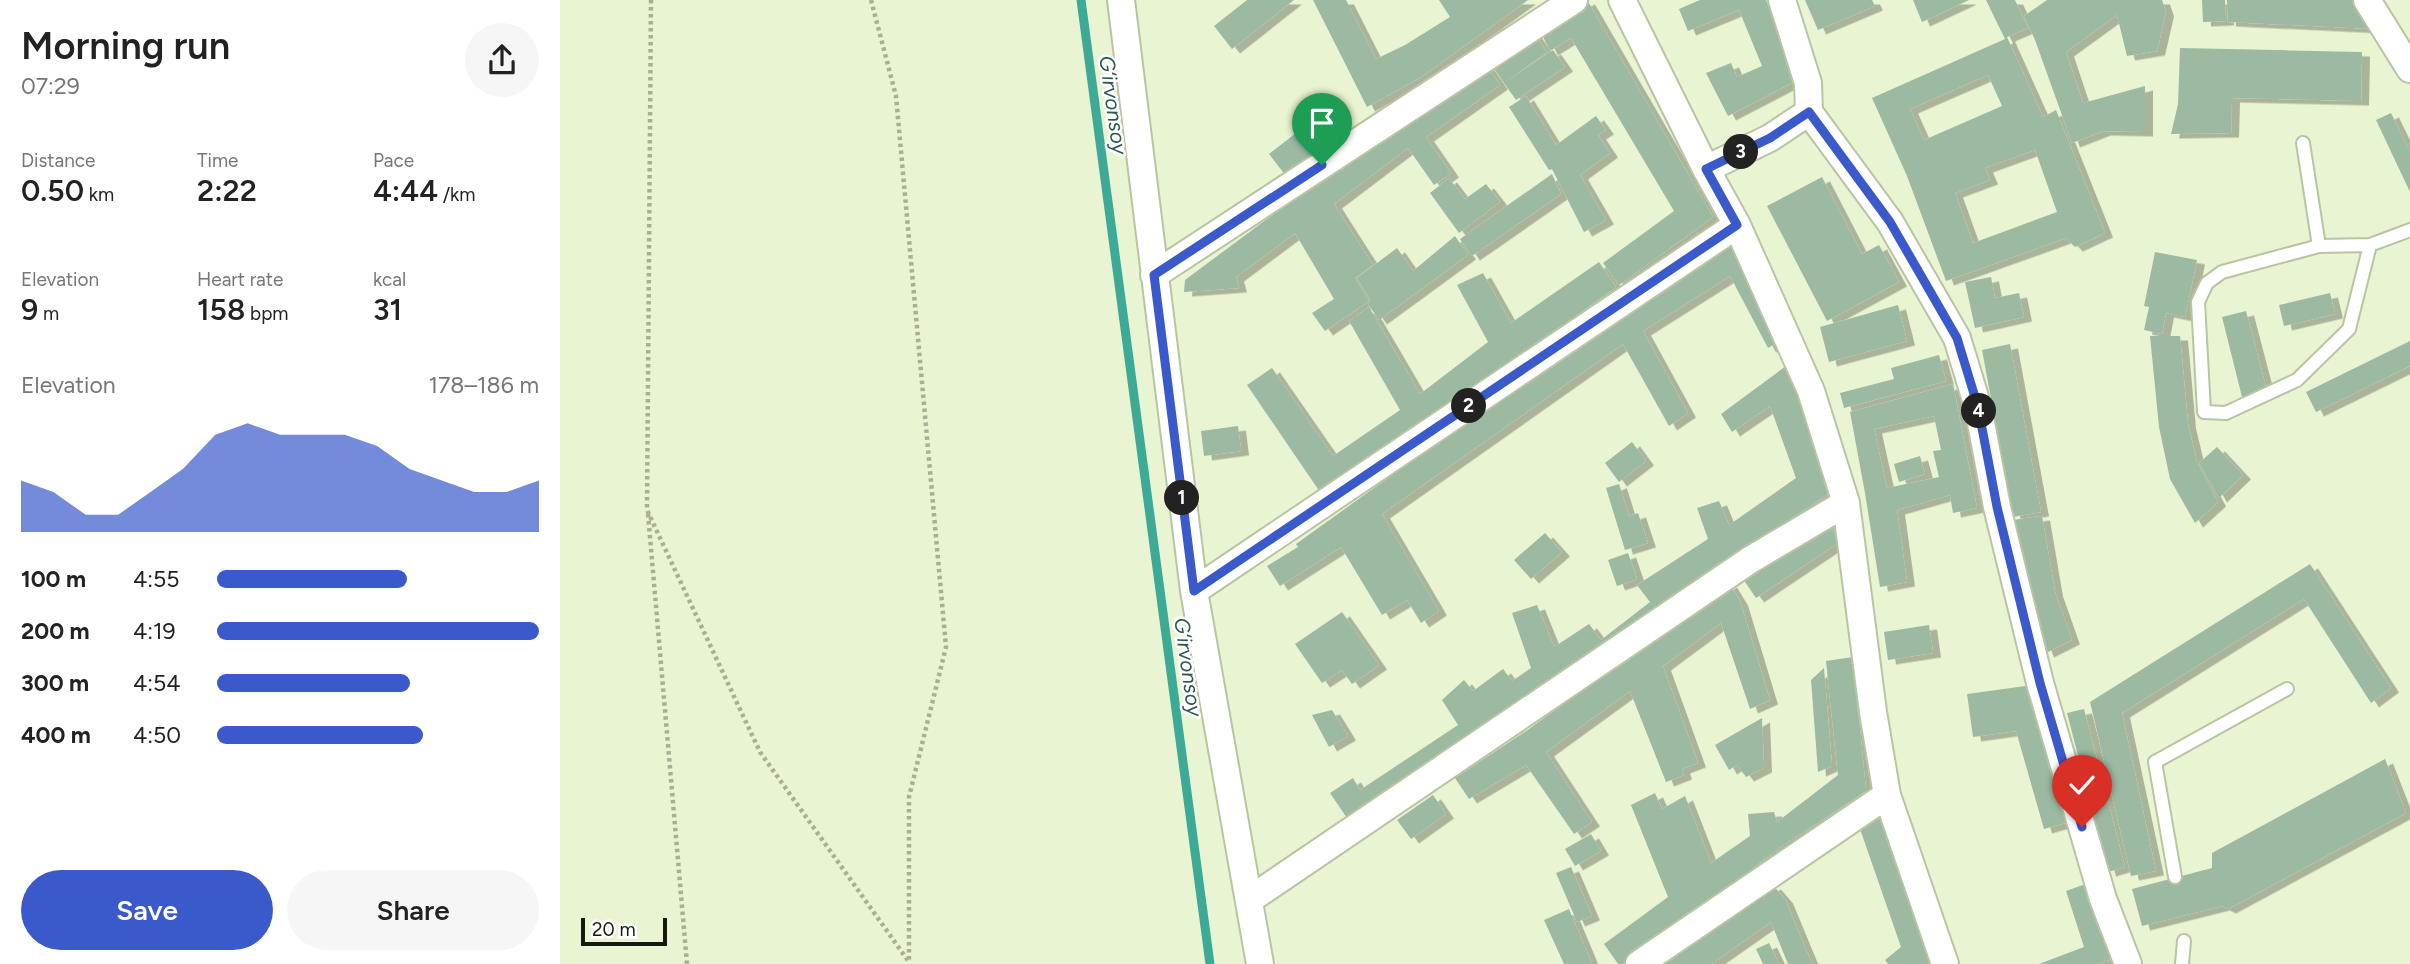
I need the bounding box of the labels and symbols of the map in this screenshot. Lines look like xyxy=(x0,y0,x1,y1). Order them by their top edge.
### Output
water label: G‘irvonsoy xyxy=(1094,54,1133,157)
pin xyxy=(1292,93,1352,165)
pin: 3 xyxy=(1724,134,1758,170)
pin: 2 xyxy=(1452,388,1486,424)
pin: 4 xyxy=(1962,394,1996,428)
pin: 1 xyxy=(1164,480,1200,516)
water label: G‘irvonsoy xyxy=(1169,616,1208,719)
pin xyxy=(2052,755,2112,827)
scale bar xyxy=(581,915,667,947)

